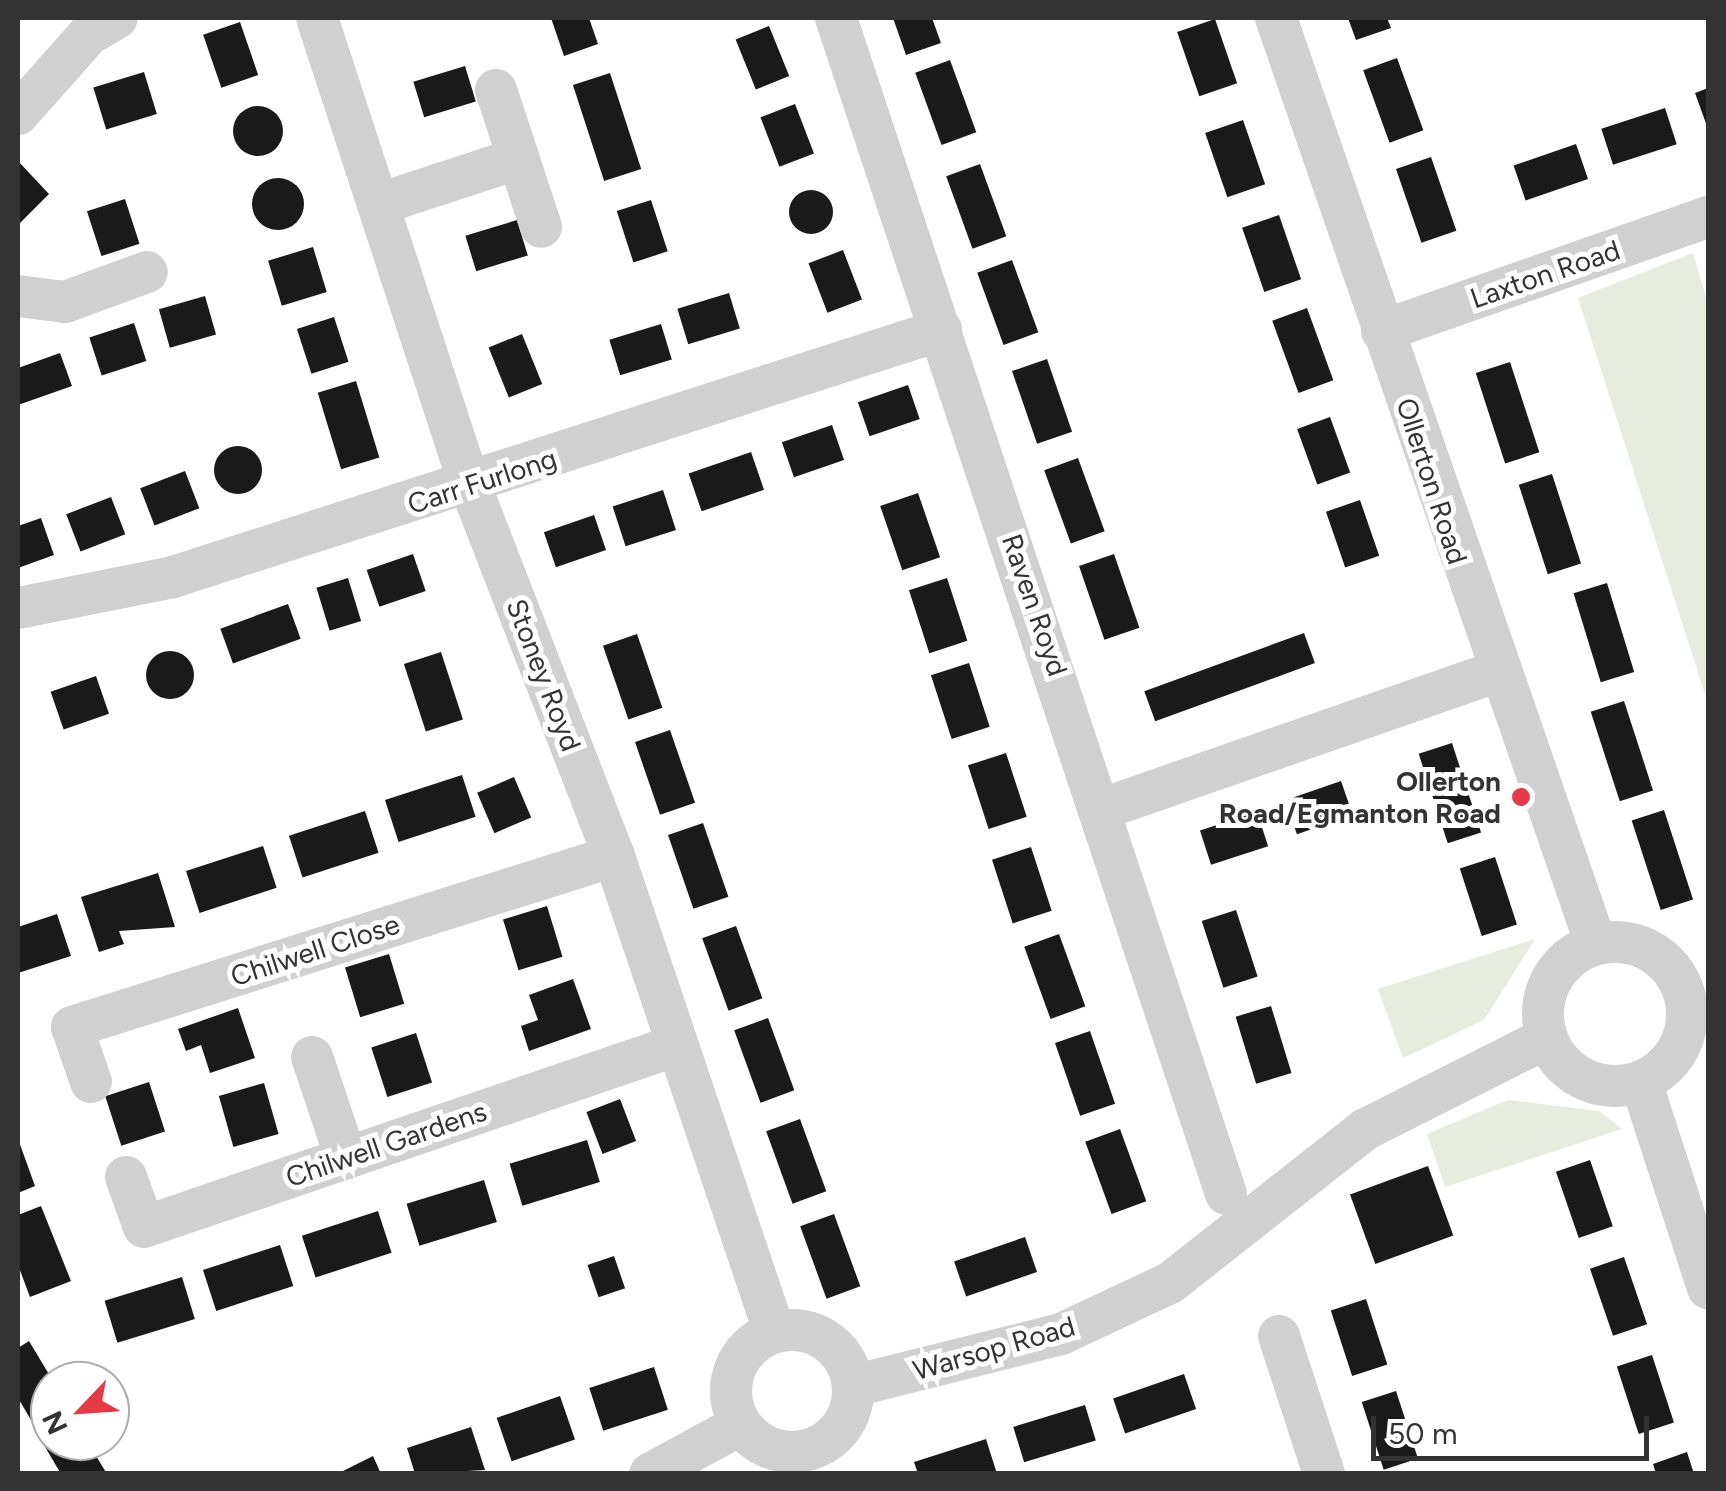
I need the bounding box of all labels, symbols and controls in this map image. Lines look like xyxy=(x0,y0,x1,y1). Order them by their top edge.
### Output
street label: Laxton Road xyxy=(1466,233,1624,315)
street label: Ollerton Road xyxy=(1389,394,1475,568)
street label: Carr Furlong xyxy=(403,441,561,521)
street label: Raven Royd xyxy=(995,530,1075,680)
street label: Stoney Royd xyxy=(500,594,588,756)
place label: Ollerton Road/Egmanton Road xyxy=(1219,764,1501,830)
marker: Ollerton Road/Egmanton Road xyxy=(1510,786,1532,808)
street label: Chilwell Close xyxy=(226,907,404,993)
street label: Chilwell Gardens xyxy=(281,1094,491,1194)
street label: Warsop Road xyxy=(909,1309,1079,1387)
north arrow xyxy=(30,1361,130,1461)
scale bar xyxy=(1376,1396,1654,1458)
text: N xyxy=(35,1406,75,1440)
text: 50 m xyxy=(1388,1415,1457,1452)

